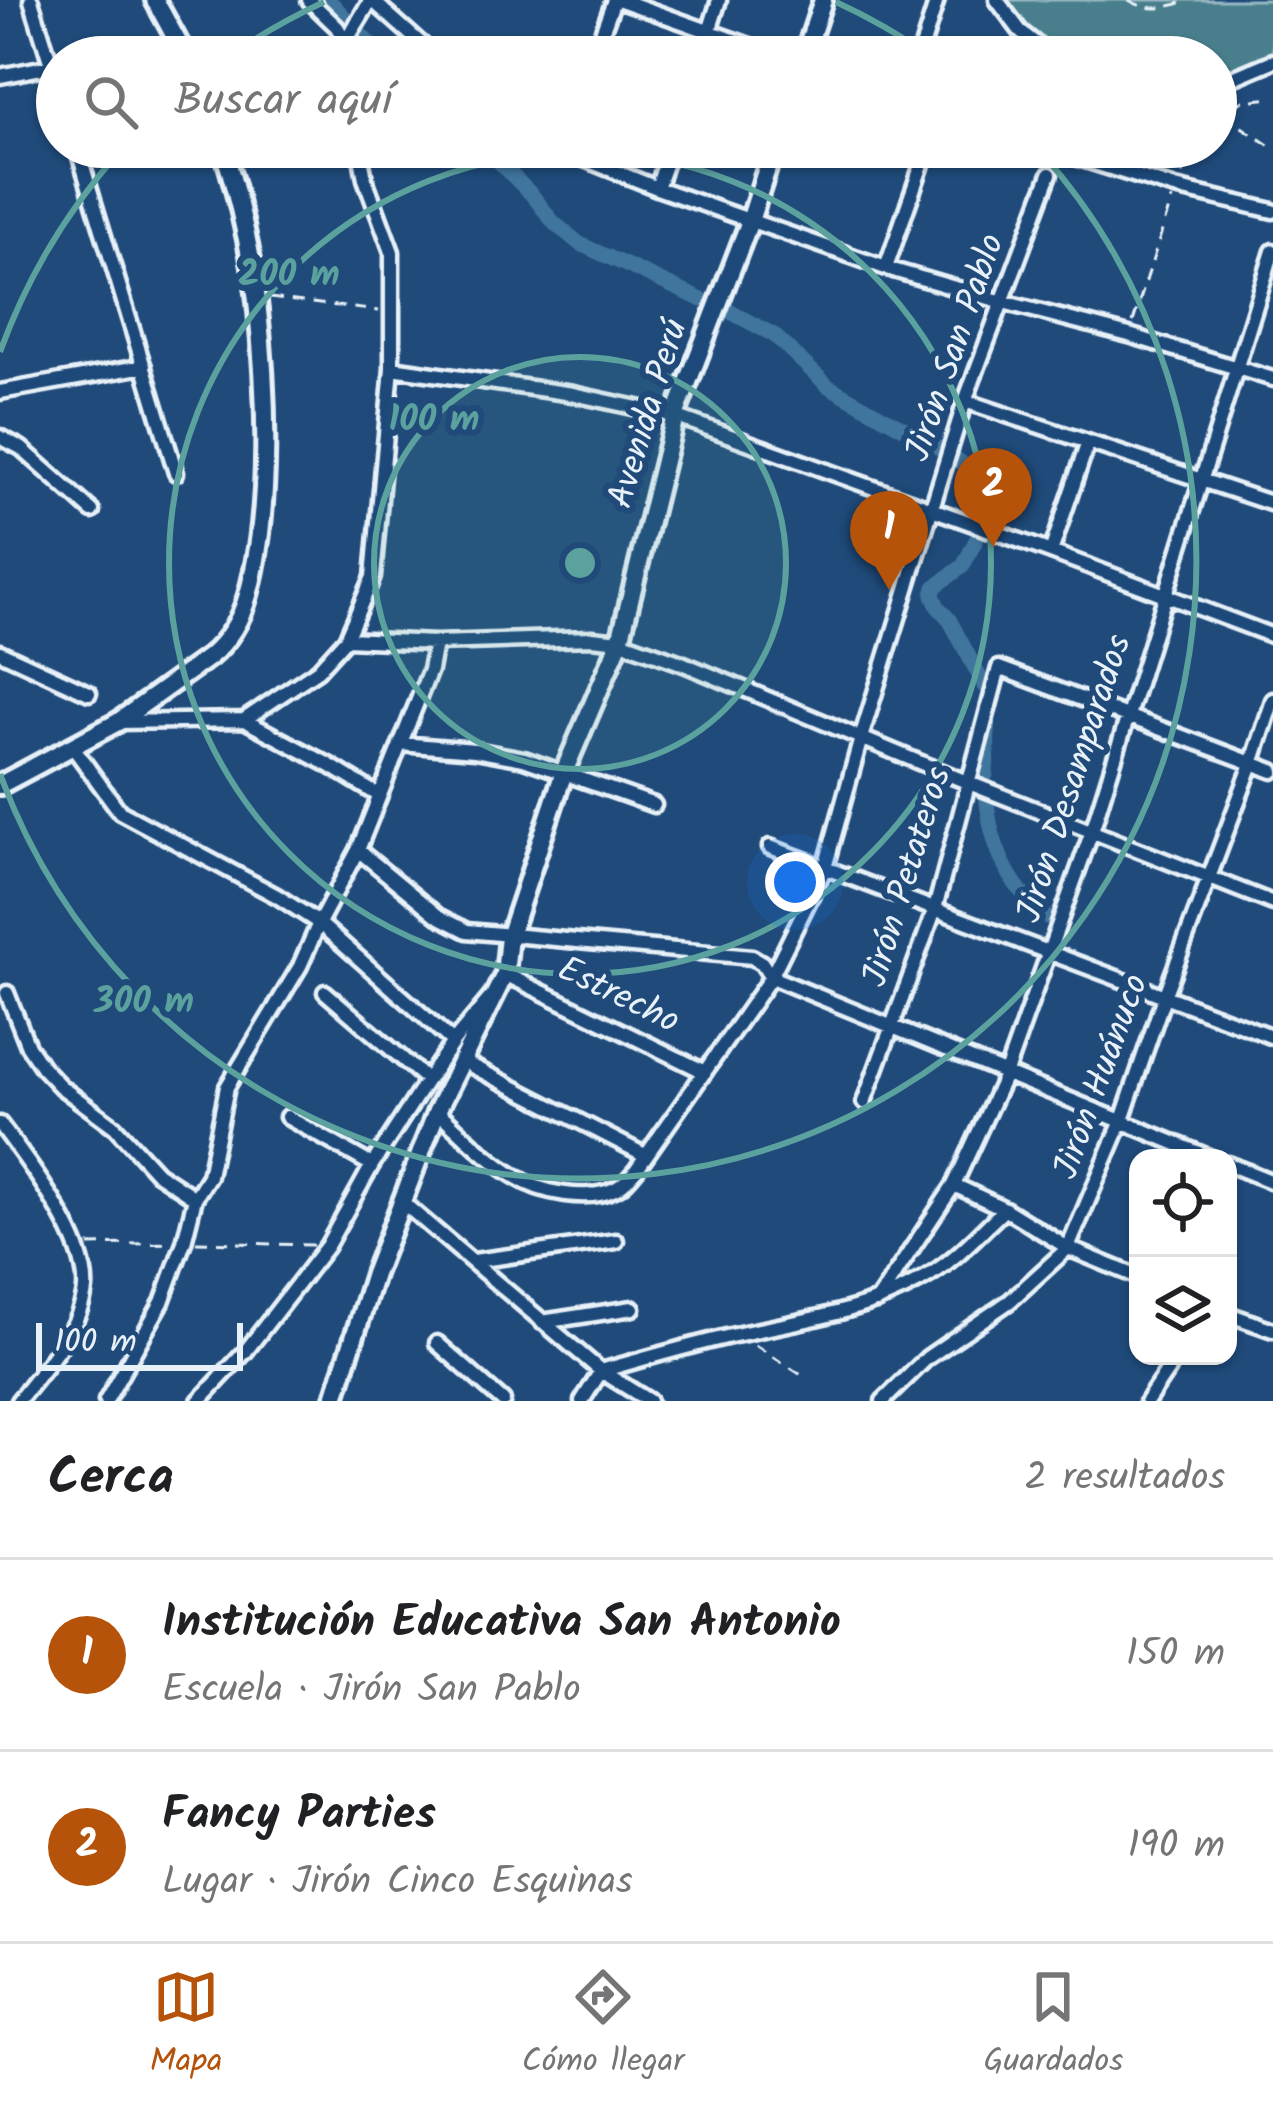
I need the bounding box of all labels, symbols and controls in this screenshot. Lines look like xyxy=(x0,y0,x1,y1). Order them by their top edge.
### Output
search box xyxy=(36,36,1237,168)
text: Buscar aquí xyxy=(174,66,392,138)
icon: search xyxy=(78,69,144,135)
street label: Jirón San Pablo xyxy=(890,227,1022,469)
text: 200 m xyxy=(238,247,340,304)
street label: Avenida Perú xyxy=(593,312,705,516)
text: 100 m xyxy=(388,392,480,449)
pin: 2 xyxy=(954,448,1032,547)
pin: 1 xyxy=(850,491,928,590)
centre of rings xyxy=(559,542,601,584)
street label: Jirón Desamparados xyxy=(1002,628,1148,930)
street label: Jirón Petateros xyxy=(847,760,969,994)
your location xyxy=(765,852,825,912)
street label: Estrecho xyxy=(547,942,689,1050)
street label: Jirón Huánuco xyxy=(1039,966,1165,1188)
text: 300 m xyxy=(93,974,194,1031)
map controls xyxy=(1129,1149,1237,1365)
button: locate xyxy=(1129,1149,1237,1257)
button: layers xyxy=(1129,1257,1237,1365)
scale bar xyxy=(36,1317,243,1370)
text: 100 m xyxy=(54,1317,137,1370)
text: Cerca xyxy=(48,1439,174,1520)
text: 2 resultados xyxy=(1024,1448,1225,1510)
text: Institución Educativa San Antonio xyxy=(162,1588,841,1660)
text: 1 xyxy=(81,1624,93,1686)
text: 150 m xyxy=(1126,1624,1225,1686)
text: Escuela · Jirón San Pablo xyxy=(162,1660,581,1722)
text: Fancy Parties xyxy=(162,1780,436,1852)
text: 2 xyxy=(76,1816,98,1878)
text: 190 m xyxy=(1128,1816,1225,1878)
text: Lugar · Jirón Cinco Esquinas xyxy=(162,1852,633,1914)
tab: Mapa xyxy=(150,1964,222,2089)
tab: Cómo llegar xyxy=(522,1964,684,2089)
tab: Guardados xyxy=(983,1964,1123,2089)

